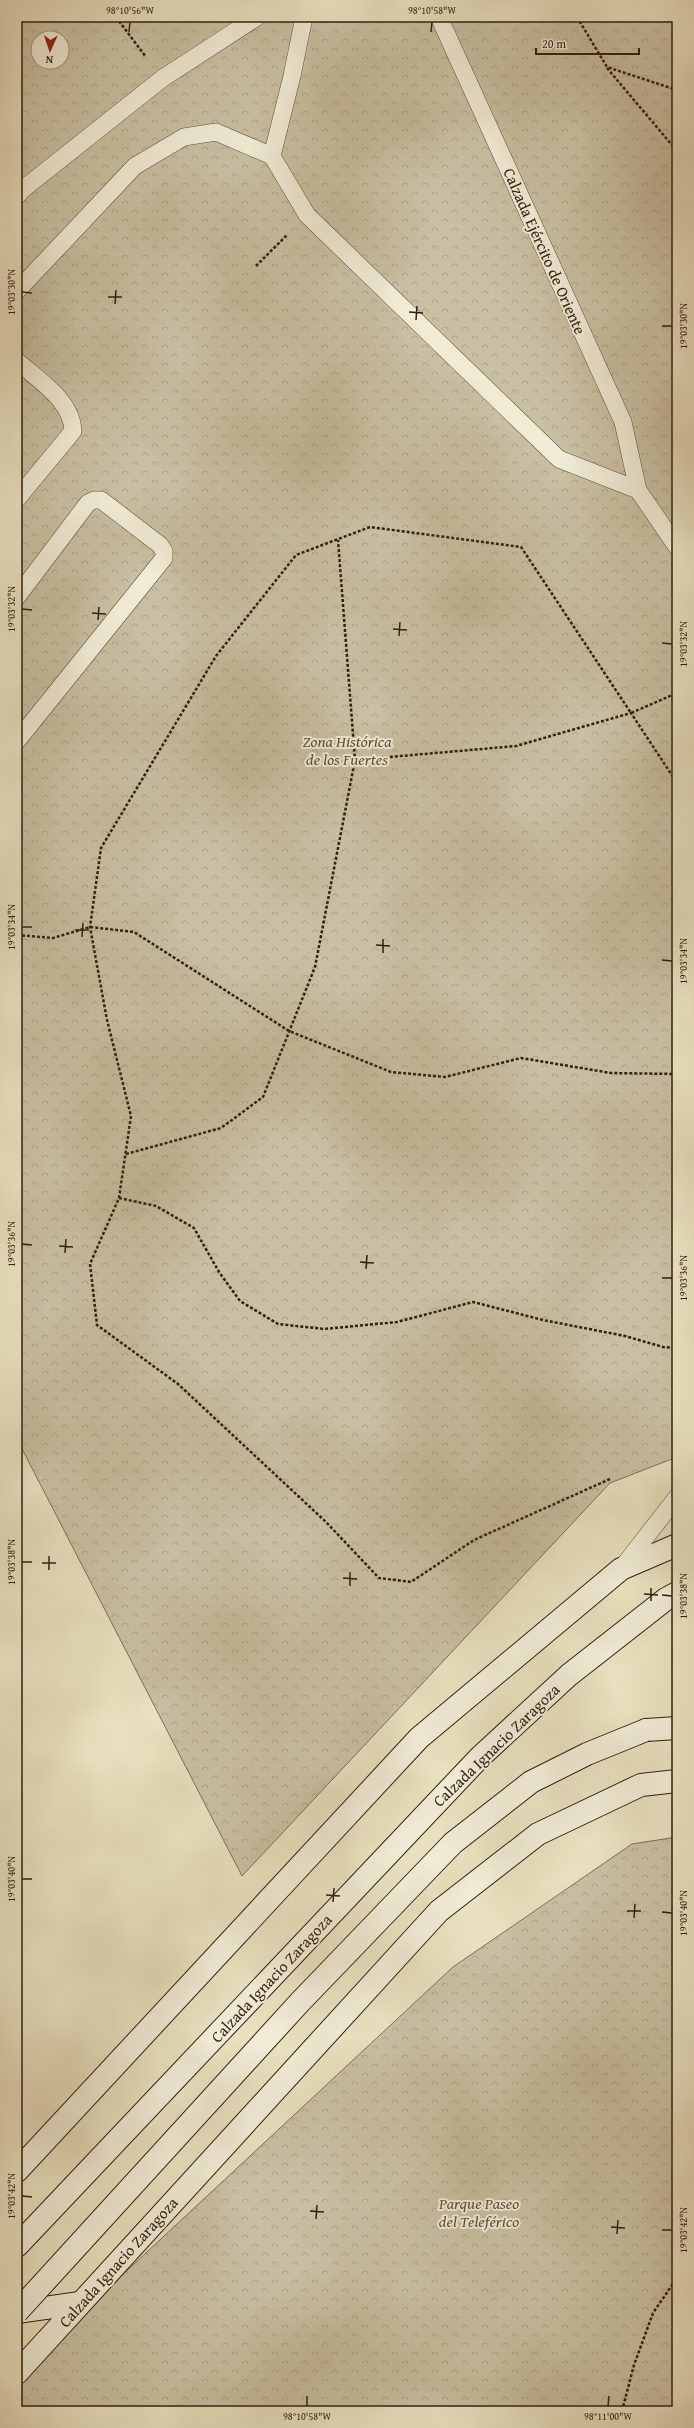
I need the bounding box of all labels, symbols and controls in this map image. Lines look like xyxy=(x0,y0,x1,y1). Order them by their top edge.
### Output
text: 98°10'56"W xyxy=(106,3,154,18)
text: 98°10'58"W xyxy=(408,3,456,18)
north arrow xyxy=(30,30,70,70)
scale bar xyxy=(536,30,639,56)
text: 20 m xyxy=(542,35,566,52)
text: N xyxy=(45,52,54,68)
street label: Calzada Ejército de Oriente xyxy=(497,164,593,338)
text: 19°03'30"N xyxy=(4,269,19,315)
text: 19°03'30"N xyxy=(676,303,691,349)
text: 19°03'32"N xyxy=(4,586,19,632)
text: 19°03'32"N xyxy=(676,621,691,667)
park label: Zona Histórica de los Fuertes xyxy=(302,729,392,771)
text: 19°03'34"N xyxy=(4,904,19,950)
text: 19°03'34"N xyxy=(676,938,691,984)
text: 19°03'36"N xyxy=(4,1221,19,1267)
text: 19°03'36"N xyxy=(676,1255,691,1301)
text: 19°03'38"N xyxy=(4,1539,19,1585)
text: 19°03'38"N xyxy=(676,1573,691,1619)
street label: Calzada Ignacio Zaragoza xyxy=(427,1678,565,1812)
text: 19°03'40"N xyxy=(4,1856,19,1902)
text: 19°03'40"N xyxy=(676,1890,691,1936)
street label: Calzada Ignacio Zaragoza xyxy=(205,1908,337,2048)
text: 19°03'42"N xyxy=(4,2173,19,2219)
street label: Calzada Ignacio Zaragoza xyxy=(53,2191,184,2333)
park label: Parque Paseo del Teleférico xyxy=(438,2191,519,2233)
text: 19°03'42"N xyxy=(676,2207,691,2253)
text: 98°10'58"W xyxy=(283,2409,331,2424)
text: 98°11'00"W xyxy=(584,2409,632,2424)

